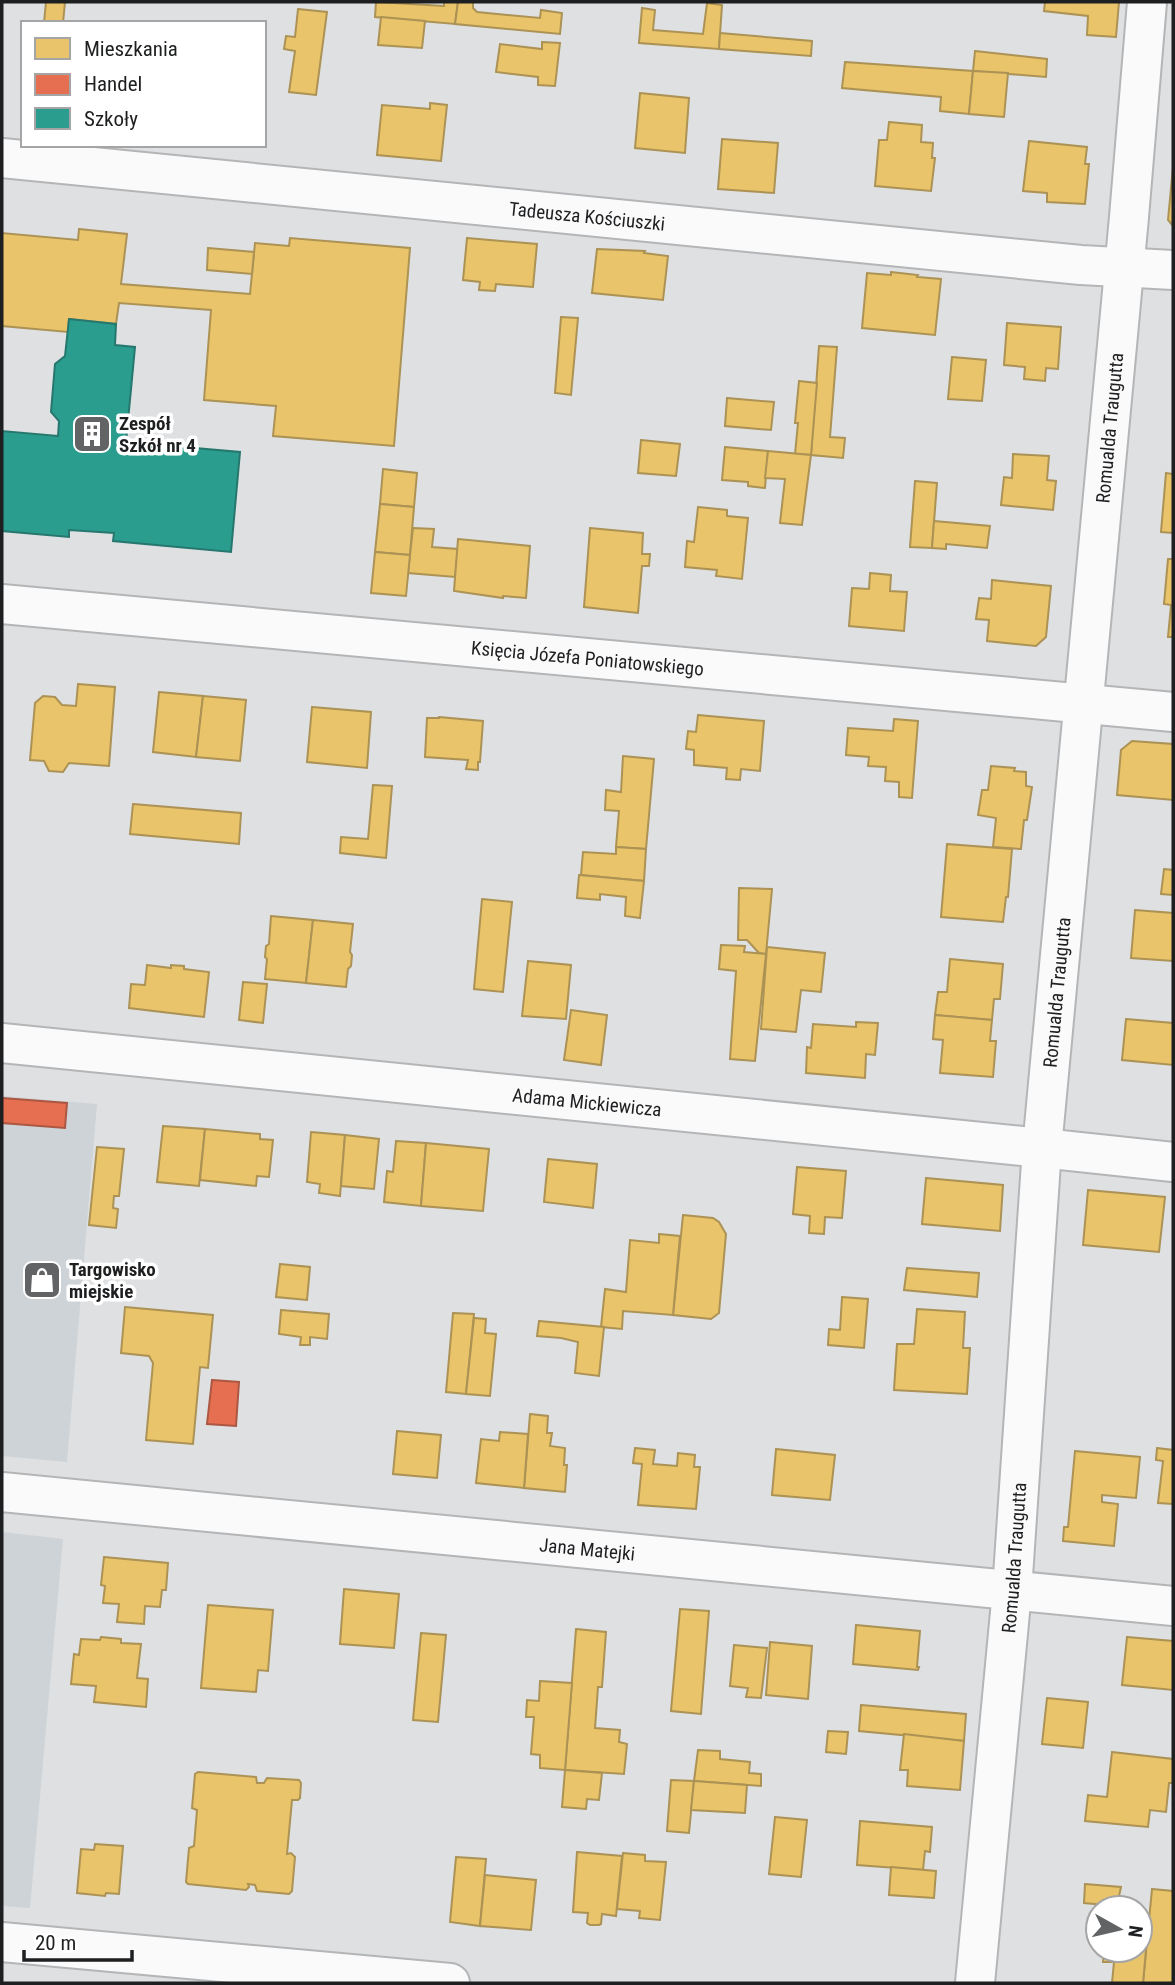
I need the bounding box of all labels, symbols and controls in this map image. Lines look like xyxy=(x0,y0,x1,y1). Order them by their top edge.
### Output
legend xyxy=(21,21,266,147)
text: Mieszkania xyxy=(84,37,178,61)
text: Handel xyxy=(84,72,142,96)
text: Szkoły xyxy=(84,107,138,131)
street label: Tadeusza Kościuszki xyxy=(508,197,666,236)
street label: Romualda Traugutta xyxy=(1091,352,1128,504)
place label: Zespół Szkół nr 4 xyxy=(119,412,196,457)
building icon: Zespół Szkół nr 4 xyxy=(71,413,113,455)
street label: Księcia Józefa Poniatowskiego xyxy=(470,636,705,681)
street label: Romualda Traugutta xyxy=(1039,916,1076,1069)
street label: Adama Mickiewicza xyxy=(511,1084,663,1122)
place label: Targowisko miejskie xyxy=(69,1258,156,1303)
shop icon: Targowisko miejskie xyxy=(21,1259,63,1301)
street label: Romualda Traugutta xyxy=(997,1482,1031,1634)
street label: Jana Matejki xyxy=(538,1533,636,1566)
north arrow xyxy=(1084,1894,1154,1964)
scale bar xyxy=(24,1918,133,1962)
text: N xyxy=(1123,1924,1148,1939)
text: 20 m xyxy=(35,1931,76,1955)

